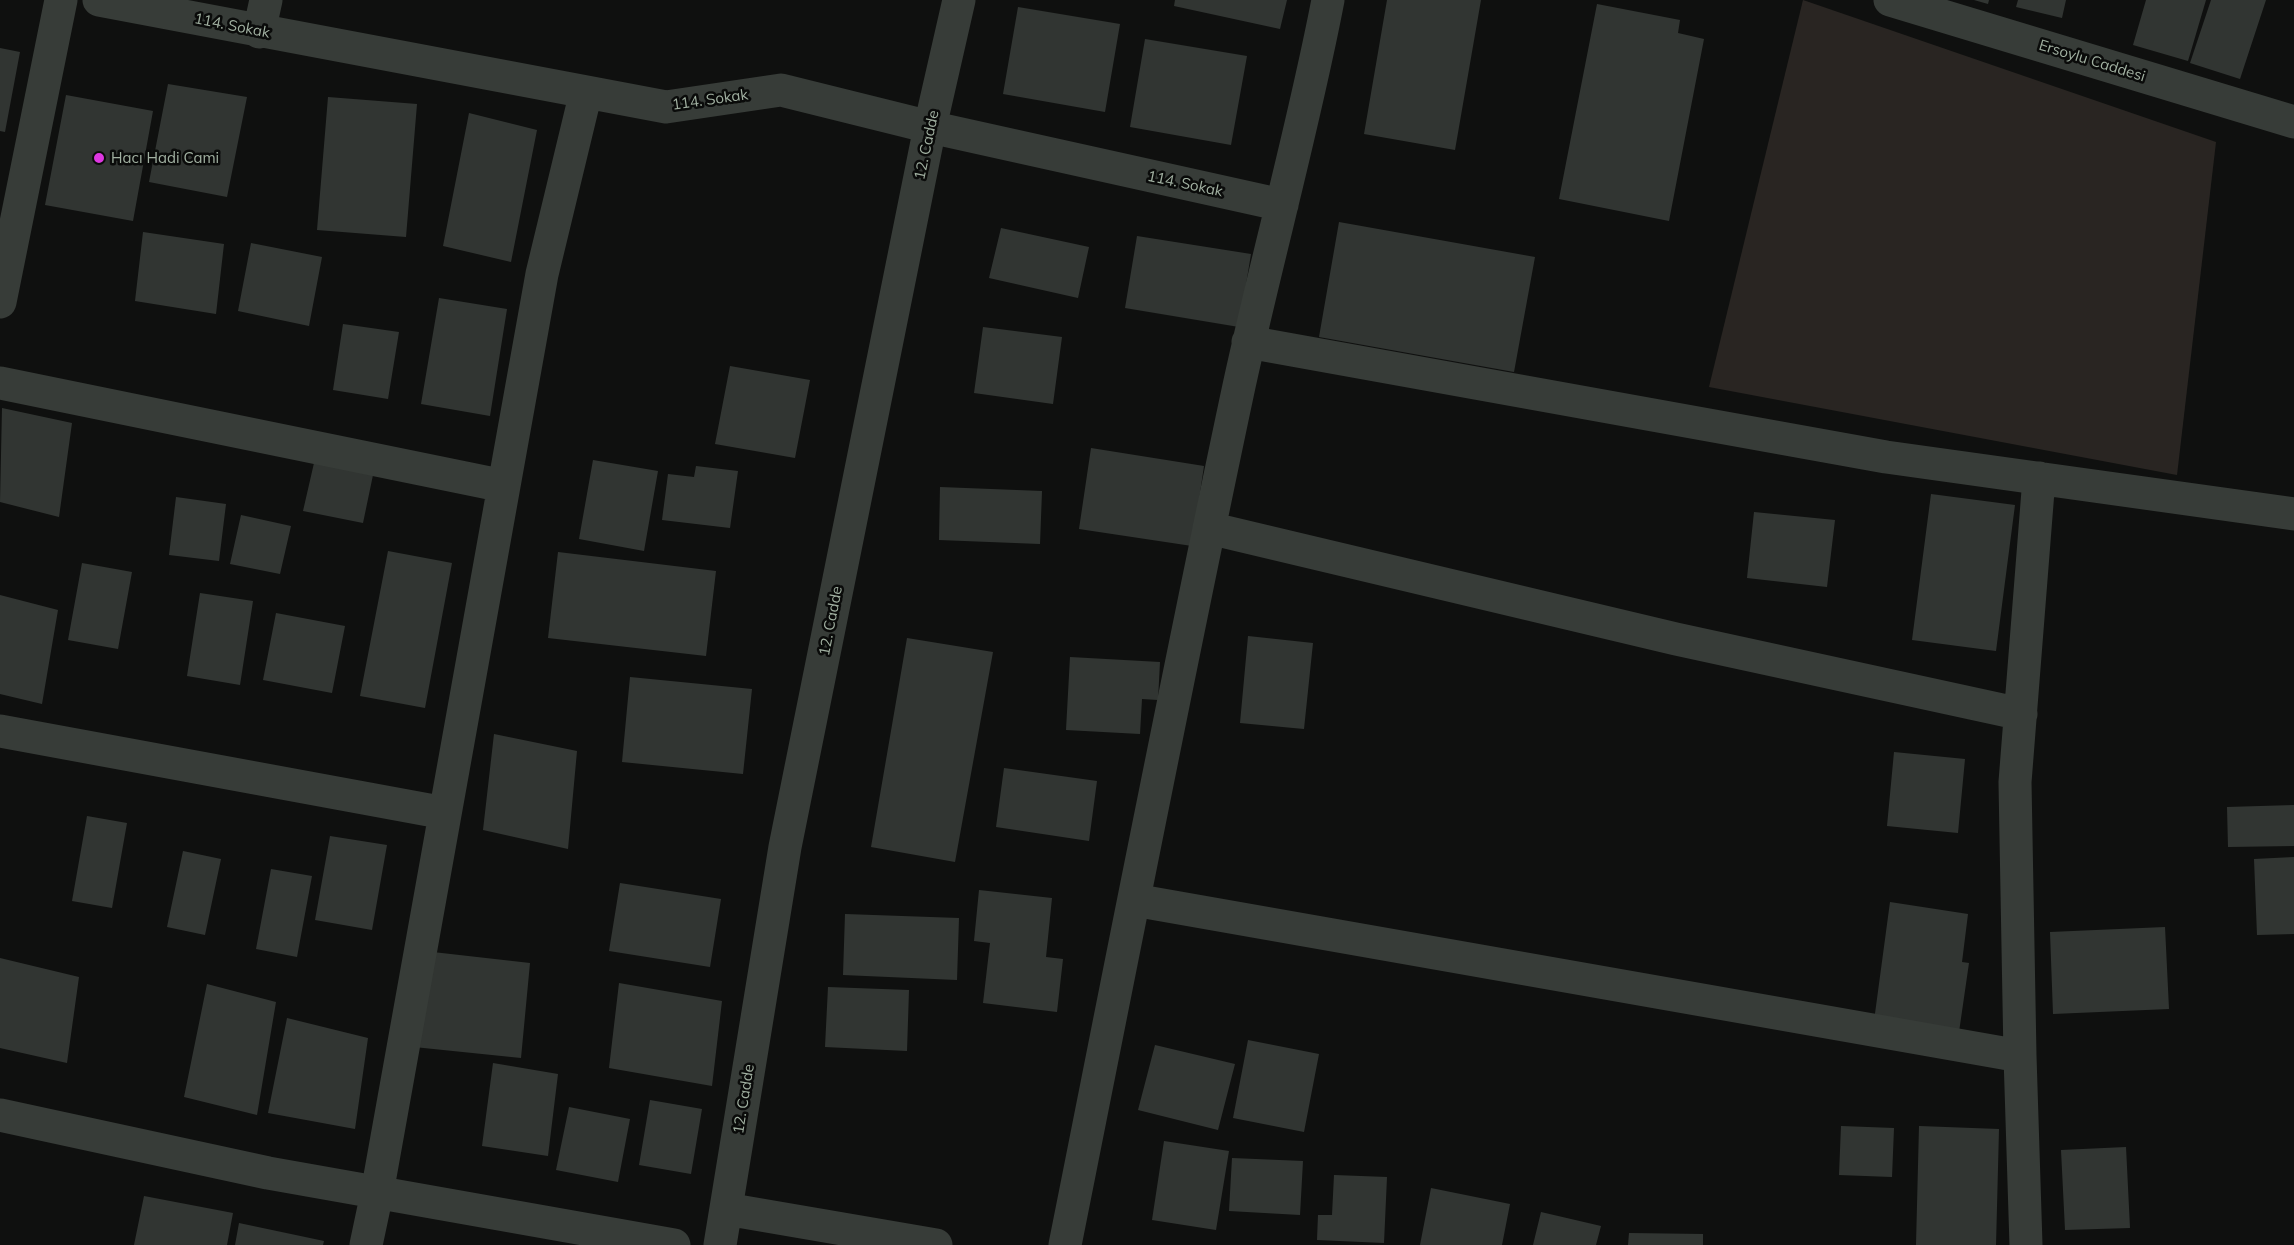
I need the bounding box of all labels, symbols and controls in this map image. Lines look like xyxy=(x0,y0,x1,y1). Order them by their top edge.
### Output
street label: 114. Sokak xyxy=(193,10,271,42)
street label: Ersoylu Caddesi xyxy=(2037,36,2147,86)
street label: 114. Sokak xyxy=(671,86,749,114)
street label: 12. Cadde xyxy=(911,109,943,181)
place label: Hacı Hadi Cami xyxy=(111,149,219,167)
marker: Hacı Hadi Cami xyxy=(92,151,106,165)
street label: 114. Sokak xyxy=(1146,167,1224,201)
street label: 12. Cadde xyxy=(815,585,847,657)
street label: 12. Cadde xyxy=(730,1063,758,1135)

